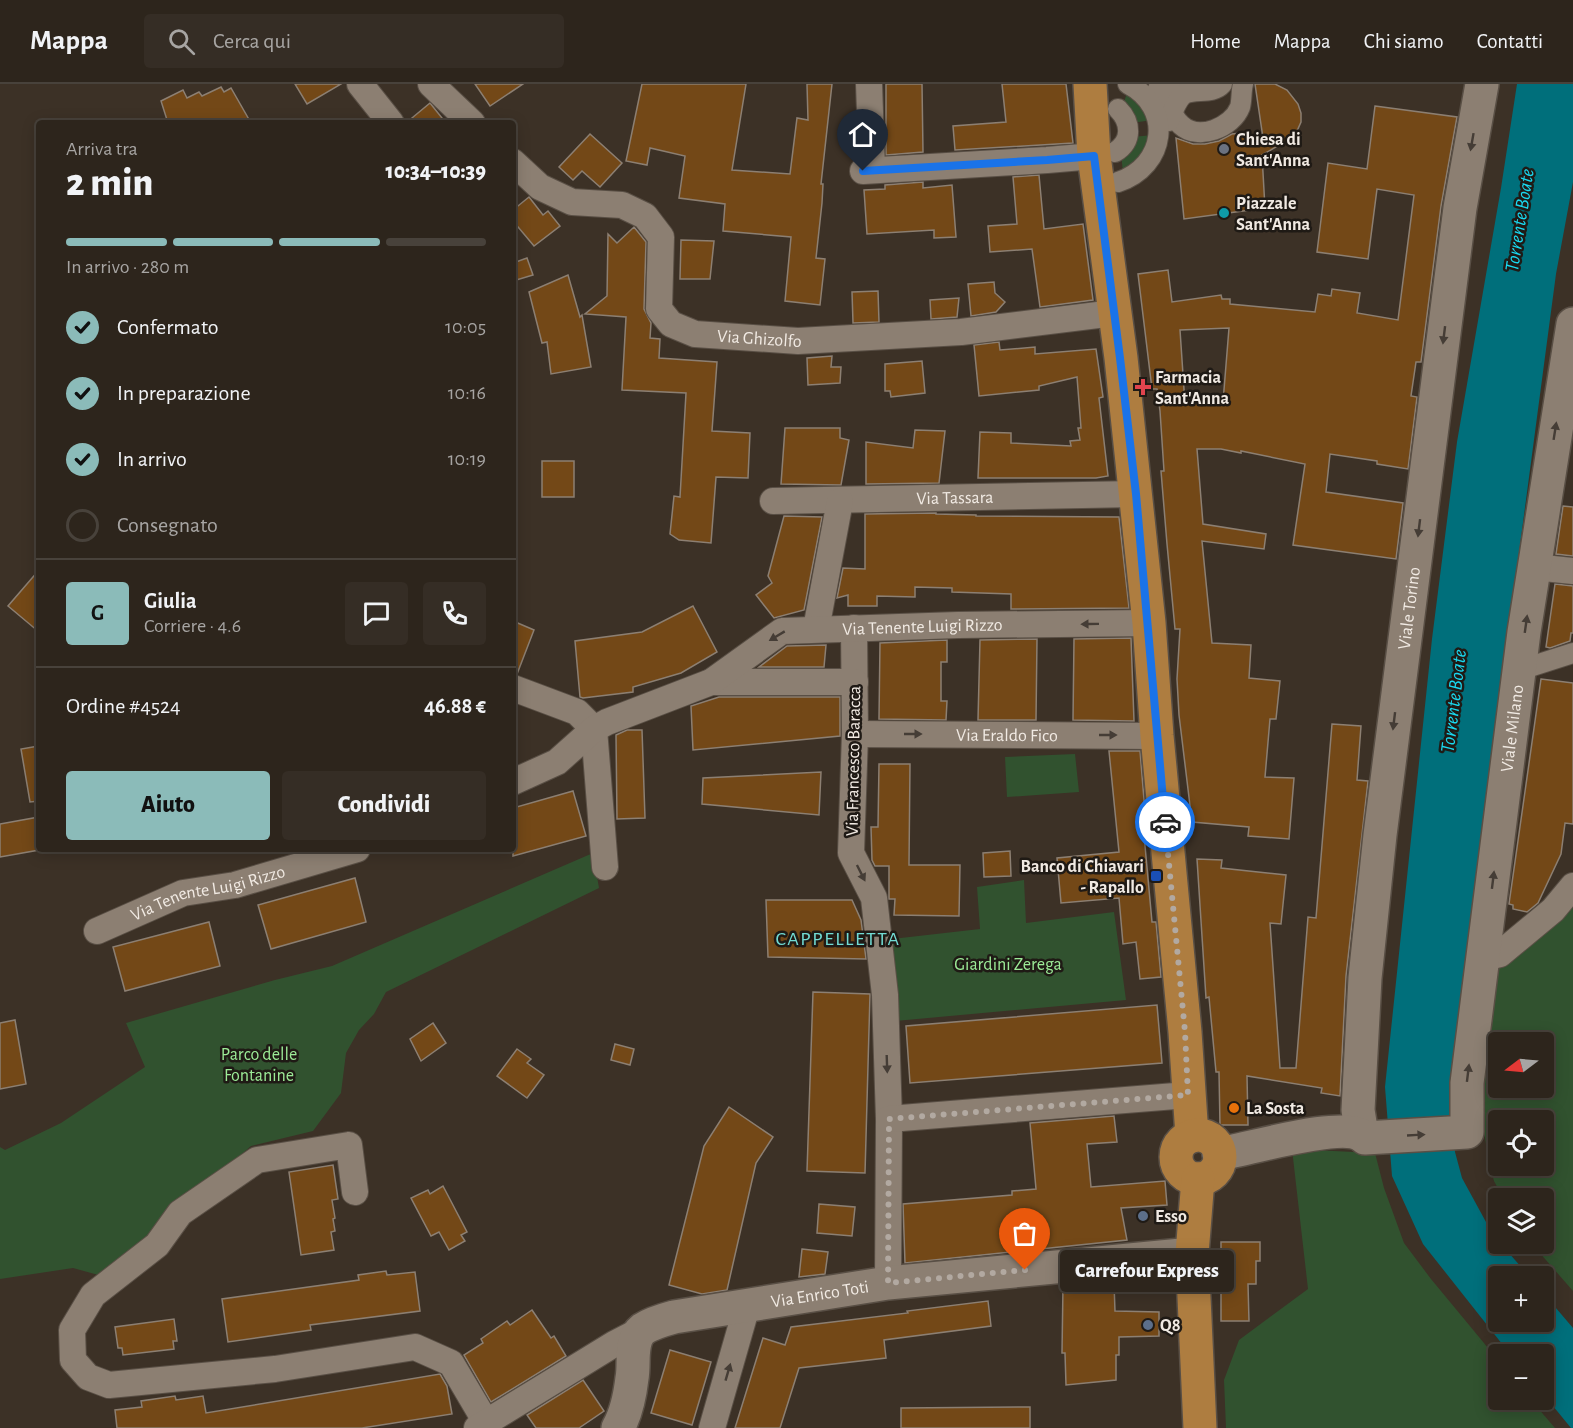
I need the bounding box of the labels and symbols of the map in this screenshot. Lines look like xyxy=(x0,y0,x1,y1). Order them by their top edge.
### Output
pin xyxy=(837,109,888,171)
place label: Chiesa di Sant'Anna xyxy=(1236,131,1310,170)
one-way arrow xyxy=(1467,132,1476,151)
marker: Chiesa di Sant'Anna xyxy=(1217,142,1231,156)
water label: Torrente Boate xyxy=(1502,167,1538,273)
place label: Piazzale Sant'Anna xyxy=(1236,195,1310,234)
marker: Piazzale Sant'Anna xyxy=(1217,206,1231,220)
one-way arrow xyxy=(1439,325,1448,344)
street label: Via Ghizolfo xyxy=(717,328,802,351)
place label: Farmacia Sant'Anna xyxy=(1155,369,1229,408)
marker: Farmacia Sant'Anna xyxy=(1136,380,1150,394)
one-way arrow xyxy=(1551,422,1560,441)
street label: Via Tassara xyxy=(916,489,994,508)
one-way arrow xyxy=(1414,519,1424,538)
street label: Viale Torino xyxy=(1396,566,1424,651)
one-way arrow xyxy=(1521,615,1530,634)
street label: Via Tenente Luigi Rizzo xyxy=(842,617,1003,639)
one-way arrow xyxy=(1081,619,1100,629)
one-way arrow xyxy=(768,630,785,641)
water label: Torrente Boate xyxy=(1438,648,1470,754)
street label: Viale Milano xyxy=(1498,684,1527,773)
street label: Via Francesco Baracca xyxy=(844,686,864,836)
one-way arrow xyxy=(1390,712,1399,731)
street label: Via Eraldo Fico xyxy=(956,727,1058,745)
one-way arrow xyxy=(904,729,923,739)
one-way arrow xyxy=(1099,731,1118,740)
courier xyxy=(1135,792,1195,852)
place label: Banco di Chiavari - Rapallo xyxy=(1021,858,1144,897)
street label: Via Tenente Luigi Rizzo xyxy=(128,863,287,925)
one-way arrow xyxy=(857,864,866,881)
marker: Banco di Chiavari - Rapallo xyxy=(1149,869,1163,883)
one-way arrow xyxy=(1488,870,1497,889)
district label: CAPPELLETTA xyxy=(775,929,901,949)
park label: Giardini Zerega xyxy=(954,956,1062,974)
north arrow xyxy=(1488,1032,1554,1098)
park label: Parco delle Fontanine xyxy=(221,1046,297,1085)
one-way arrow xyxy=(883,1055,892,1074)
one-way arrow xyxy=(1464,1064,1473,1083)
place label: La Sosta xyxy=(1246,1100,1305,1118)
marker: La Sosta xyxy=(1227,1101,1241,1115)
one-way arrow xyxy=(1407,1130,1426,1139)
pin xyxy=(999,1208,1050,1270)
place label: Esso xyxy=(1155,1208,1187,1226)
marker: Esso xyxy=(1136,1209,1150,1223)
callout: Carrefour Express xyxy=(1061,1249,1235,1291)
street label: Via Enrico Toti xyxy=(770,1278,870,1311)
place label: Q8 xyxy=(1160,1317,1181,1335)
marker: Q8 xyxy=(1141,1318,1155,1332)
one-way arrow xyxy=(724,1363,733,1381)

